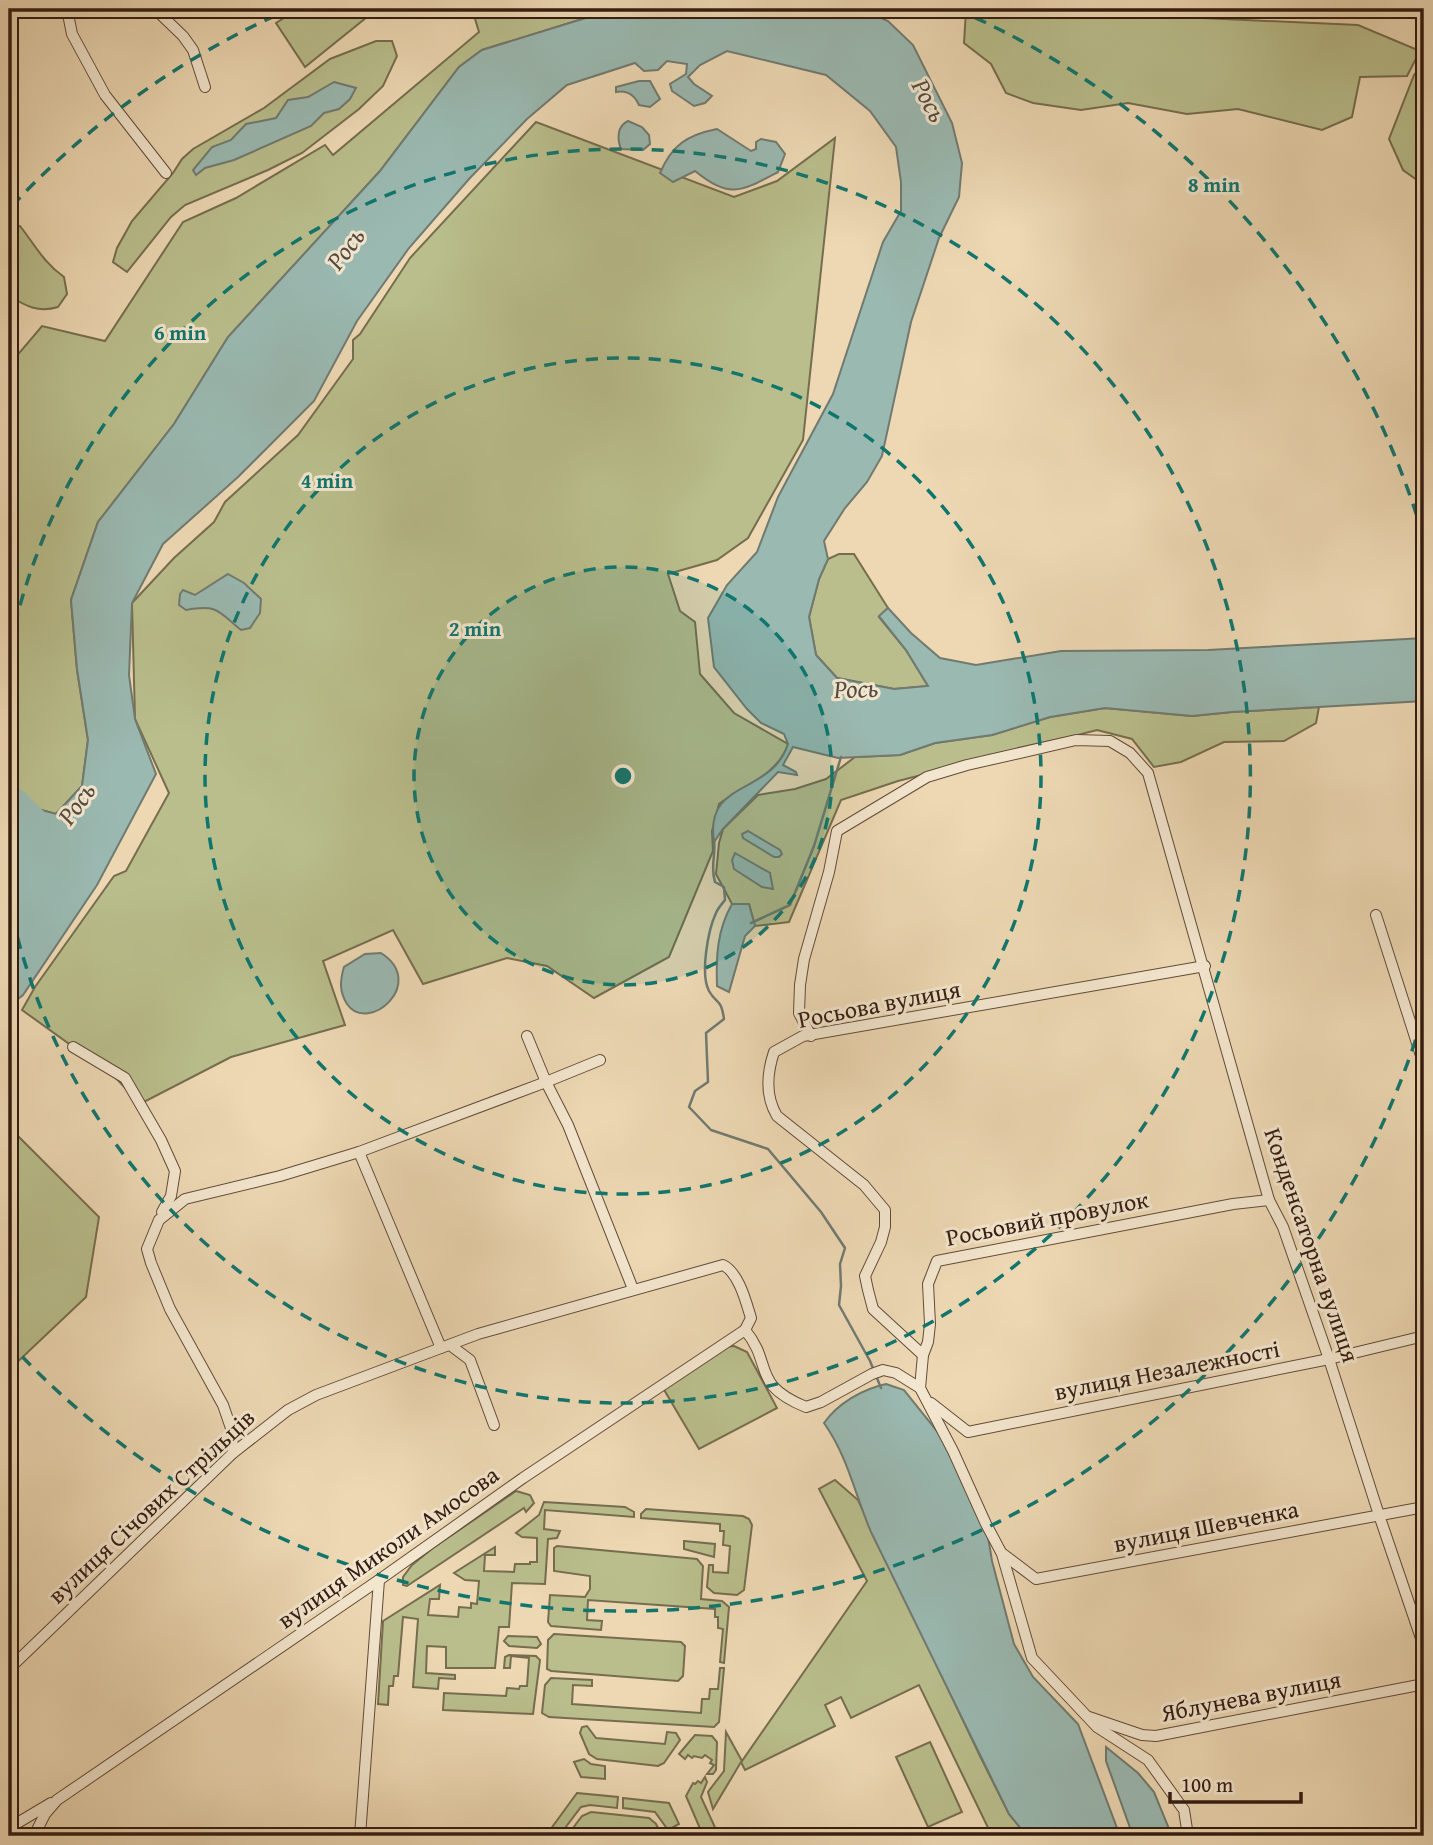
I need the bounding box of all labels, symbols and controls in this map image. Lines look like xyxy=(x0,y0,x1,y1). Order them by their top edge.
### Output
water label: Рось xyxy=(902,70,958,129)
text: 8 min xyxy=(1188,169,1241,200)
water label: Рось xyxy=(315,218,374,278)
text: 6 min xyxy=(154,317,207,348)
text: 4 min xyxy=(301,465,354,496)
text: 2 min xyxy=(449,613,502,644)
water label: Рось xyxy=(832,668,879,708)
centre of rings xyxy=(611,764,635,788)
water label: Рось xyxy=(46,773,105,833)
street label: Росьова вулиця xyxy=(795,971,963,1037)
street label: Конденсаторна вулиця xyxy=(1255,1123,1369,1367)
street label: Росьовий провулок xyxy=(943,1181,1152,1255)
street label: вулиця Незалежності xyxy=(1051,1331,1283,1409)
street label: вулиця Січових Стрільців xyxy=(40,1401,262,1611)
street label: вулиця Миколи Амосова xyxy=(270,1457,506,1637)
street label: вулиця Шевченка xyxy=(1111,1491,1302,1561)
street label: Яблунева вулиця xyxy=(1157,1661,1344,1731)
scale bar xyxy=(1170,1761,1302,1805)
text: 100 m xyxy=(1181,1769,1233,1800)

